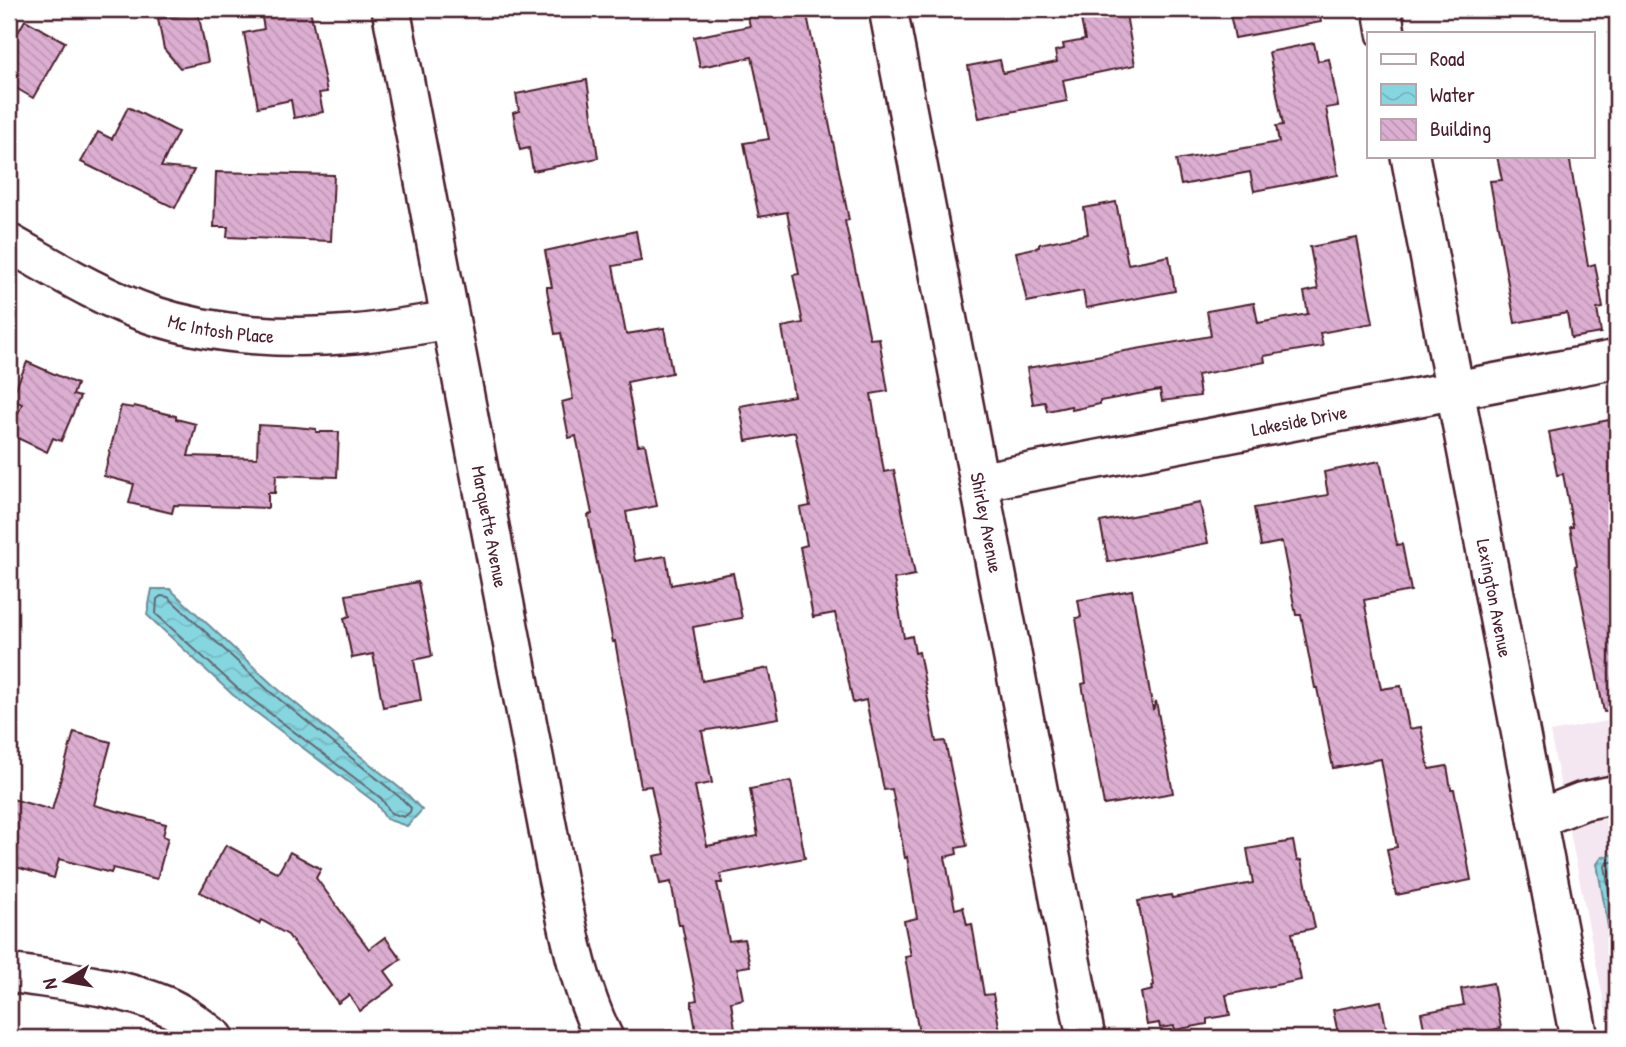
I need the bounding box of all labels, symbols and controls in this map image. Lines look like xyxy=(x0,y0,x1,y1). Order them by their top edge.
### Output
legend xyxy=(1367,32,1594,158)
text: Road xyxy=(1430,44,1464,73)
text: Water xyxy=(1430,80,1475,109)
text: Building xyxy=(1430,114,1491,143)
street label: Mc Intosh Place xyxy=(165,308,275,349)
street label: Lakeside Drive xyxy=(1249,398,1349,442)
street label: Marquette Avenue xyxy=(466,464,514,590)
street label: Shirley Avenue xyxy=(964,470,1009,575)
street label: Lexington Avenue xyxy=(1471,537,1519,660)
north arrow xyxy=(32,946,102,1016)
text: N xyxy=(36,977,63,992)

